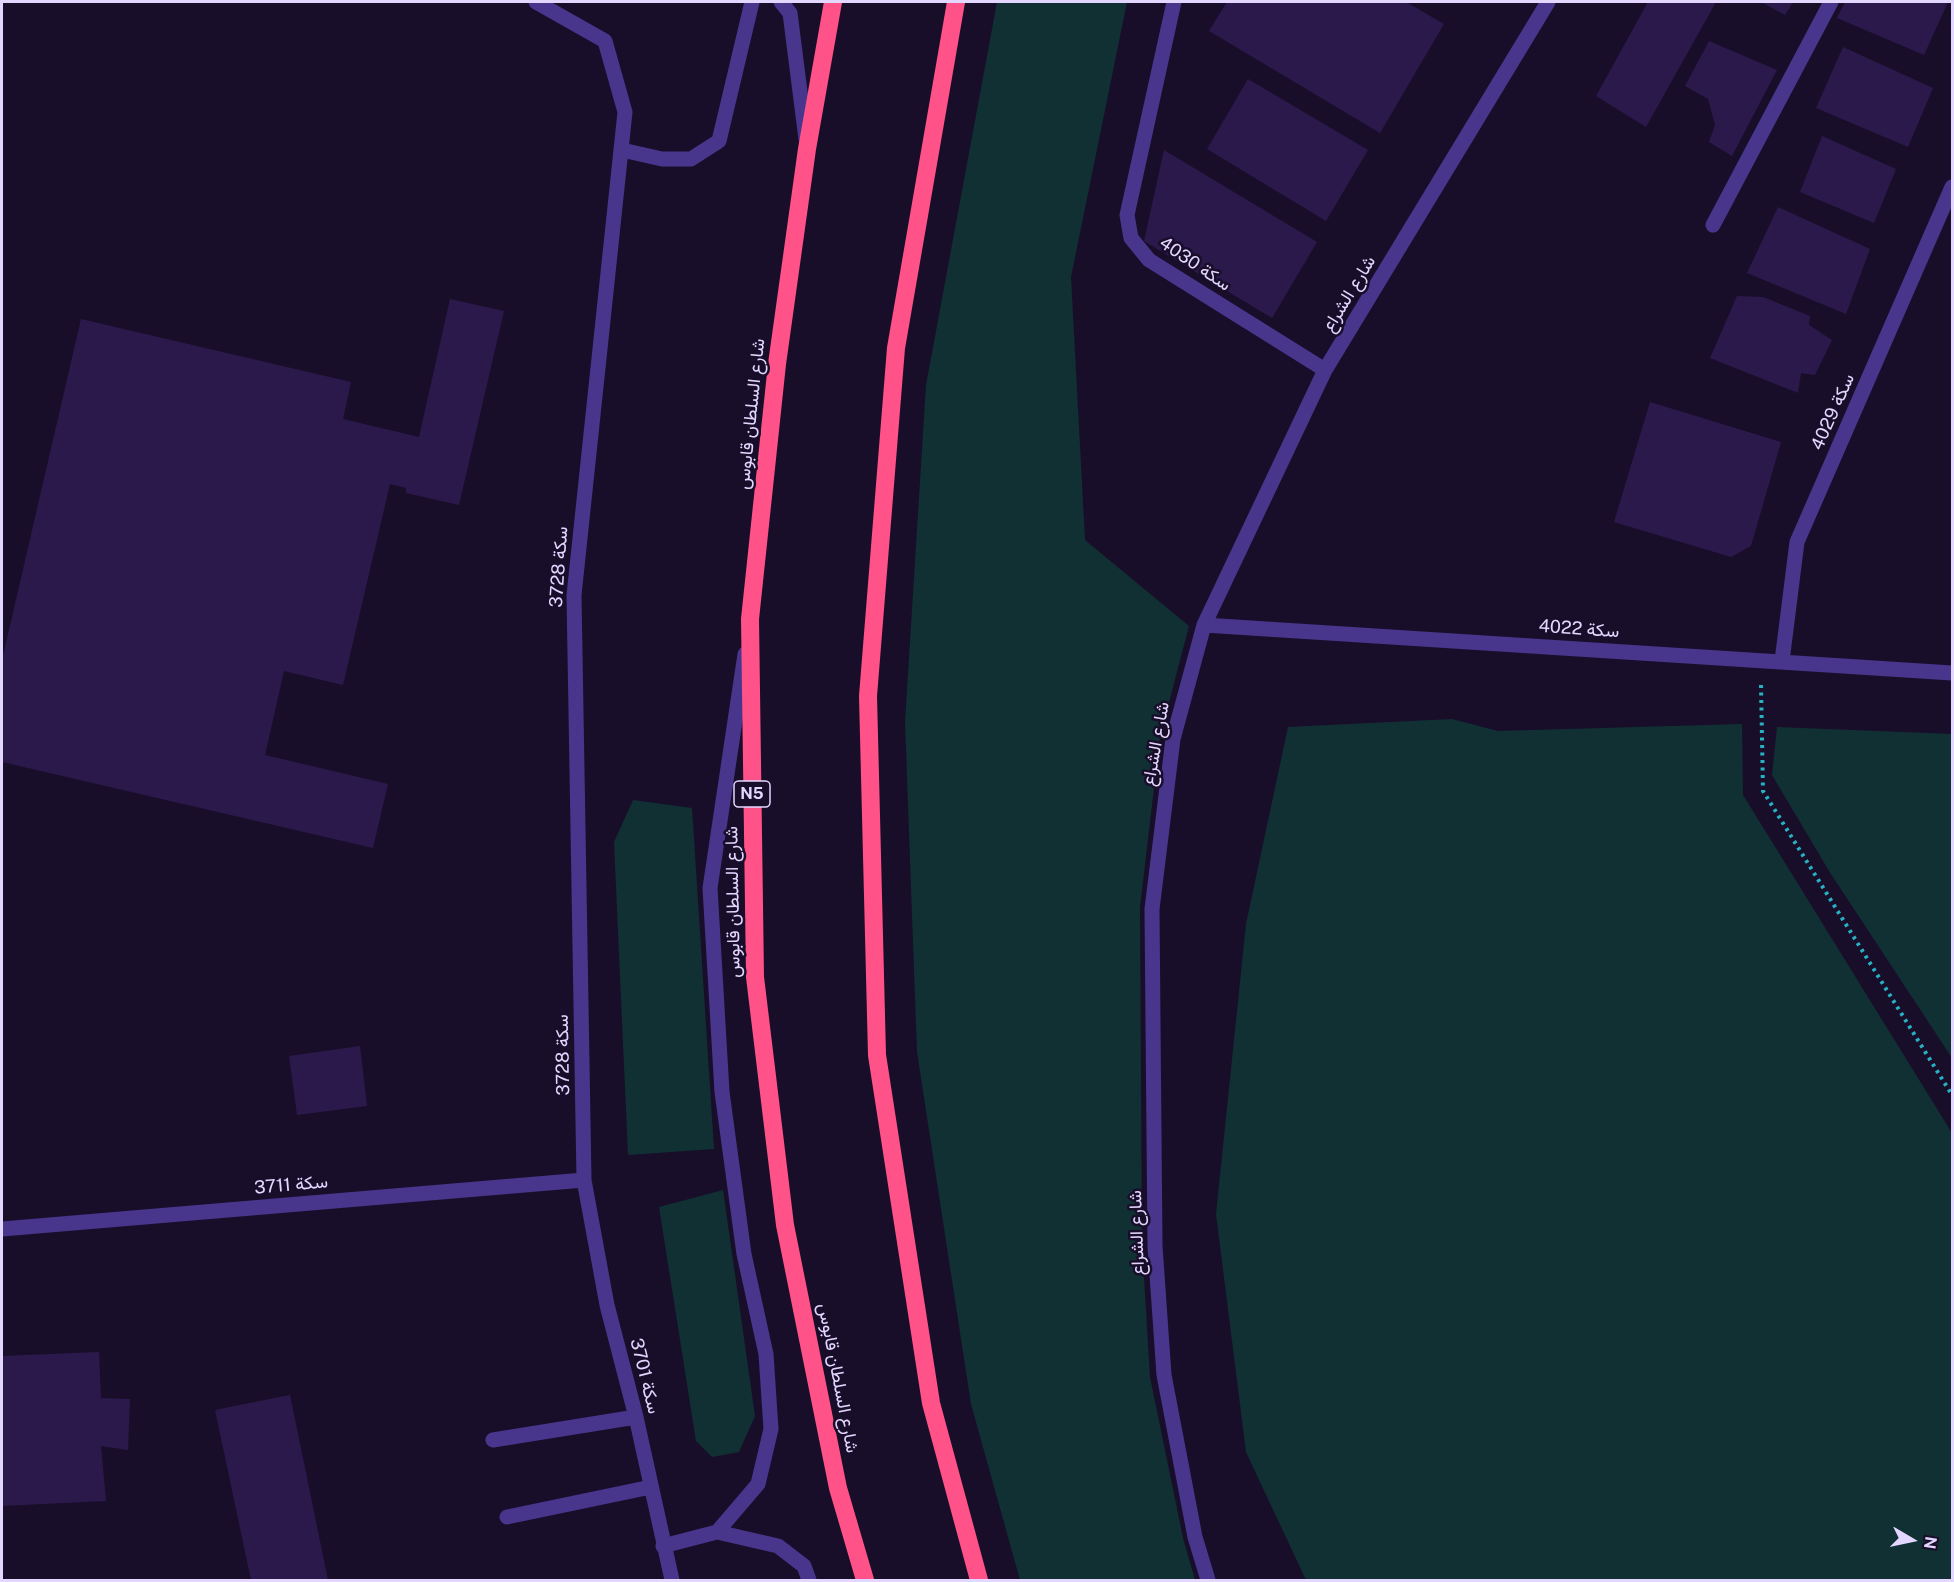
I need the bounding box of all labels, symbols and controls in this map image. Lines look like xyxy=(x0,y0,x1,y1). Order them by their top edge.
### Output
street label: سكة 4030 xyxy=(1155,232,1235,296)
street label: شارع الشراع xyxy=(1318,252,1380,336)
street label: شارع السلطان قابوس xyxy=(732,337,770,491)
street label: سكة 4029 xyxy=(1807,370,1859,454)
street label: سكة 3728 xyxy=(545,526,573,608)
street label: سكة 4022 xyxy=(1538,615,1620,643)
street label: شارع الشراع xyxy=(1138,700,1174,788)
road number: N5 xyxy=(734,781,770,807)
street label: شارع السلطان قابوس xyxy=(721,826,745,978)
street label: سكة 3728 xyxy=(551,1014,575,1096)
street label: سكة 3711 xyxy=(253,1171,329,1199)
street label: شارع الشراع xyxy=(1125,1190,1149,1276)
street label: شارع السلطان قابوس xyxy=(813,1301,863,1455)
street label: سكة 3701 xyxy=(625,1336,665,1416)
north arrow xyxy=(1882,1510,1942,1570)
text: N xyxy=(1920,1535,1941,1551)

